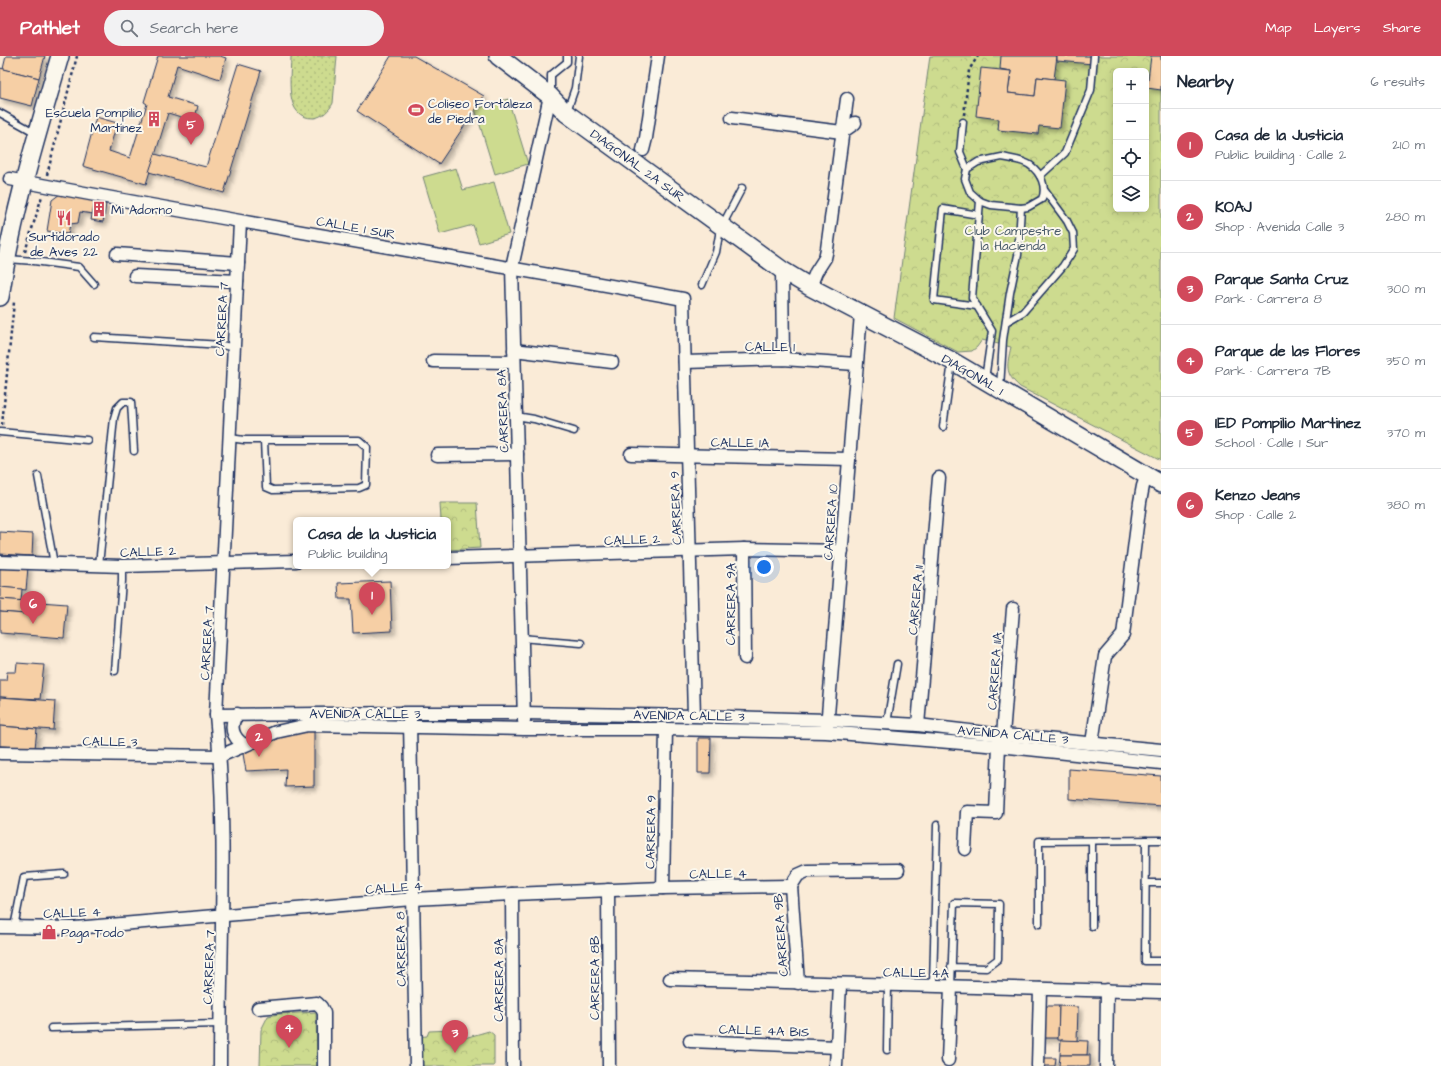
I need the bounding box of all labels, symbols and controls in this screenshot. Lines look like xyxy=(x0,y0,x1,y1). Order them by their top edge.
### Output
search box xyxy=(104,10,384,46)
text: Pathlet xyxy=(20,15,80,42)
icon: search xyxy=(118,17,140,39)
text: Search here xyxy=(150,18,238,39)
text: Map xyxy=(1265,18,1292,38)
text: Layers xyxy=(1314,18,1361,38)
text: Share xyxy=(1383,18,1421,38)
map controls xyxy=(1113,68,1149,212)
button: + xyxy=(1113,68,1149,104)
text: Nearby xyxy=(1177,70,1234,94)
text: 6 results xyxy=(1370,73,1425,91)
place label: Coliseo Fortaleza de Piedra xyxy=(428,95,532,128)
sports icon: Coliseo Fortaleza de Piedra xyxy=(407,101,425,119)
place label: Escuela Pompilio Martínez xyxy=(46,104,143,137)
button: − xyxy=(1113,104,1149,140)
building icon: Escuela Pompilio Martínez xyxy=(145,110,163,128)
pin: 5 xyxy=(178,112,204,145)
street label: DIAGONAL 2A SUR xyxy=(586,125,688,206)
text: Casa de la Justicia xyxy=(1215,125,1343,146)
text: 1 xyxy=(1189,136,1191,154)
text: 210 m xyxy=(1392,136,1425,154)
button: locate xyxy=(1113,140,1149,176)
text: Public building · Calle 2 xyxy=(1215,146,1346,164)
button: layers xyxy=(1113,176,1149,212)
text: KOAJ xyxy=(1215,197,1252,218)
building icon: Mi Adorno xyxy=(90,200,108,218)
place label: Mi Adorno xyxy=(111,201,173,219)
text: 2 xyxy=(1186,208,1194,226)
text: 280 m xyxy=(1386,208,1425,226)
restaurant icon: Surtidorado de Aves 22 xyxy=(55,209,73,227)
street label: CALLE 1 SUR xyxy=(315,212,397,244)
text: Shop · Avenida Calle 3 xyxy=(1215,218,1344,236)
park label: Club Campestre la Hacienda xyxy=(965,222,1061,255)
place label: Surtidorado de Aves 22 xyxy=(28,228,100,261)
text: Parque Santa Cruz xyxy=(1215,269,1348,290)
text: 3 xyxy=(1187,280,1193,298)
text: 300 m xyxy=(1387,280,1425,298)
street label: CARRERA 7 xyxy=(211,281,233,357)
text: Park · Carrera 8 xyxy=(1215,290,1322,308)
street label: CALLE 1 xyxy=(745,338,795,356)
text: Parque de las Flores xyxy=(1215,341,1360,362)
street label: DIAGONAL 1 xyxy=(938,350,1007,400)
text: 4 xyxy=(1186,352,1194,370)
text: 350 m xyxy=(1386,352,1425,370)
text: Park · Carrera 7B xyxy=(1215,362,1331,380)
street label: CARRERA 8A xyxy=(493,368,513,453)
text: IED Pompilio Martinez xyxy=(1215,413,1361,434)
text: 5 xyxy=(1185,424,1195,442)
text: 370 m xyxy=(1387,424,1425,442)
street label: CALLE 1A xyxy=(711,433,770,453)
text: School · Calle 1 Sur xyxy=(1215,434,1328,452)
street label: CARRERA 9 xyxy=(666,471,686,545)
street label: CARRERA 10 xyxy=(819,483,843,561)
text: Kenzo Jeans xyxy=(1215,485,1300,506)
text: 6 xyxy=(1186,496,1194,514)
text: 380 m xyxy=(1386,496,1425,514)
text: Shop · Calle 2 xyxy=(1215,506,1296,524)
popup xyxy=(293,517,451,569)
text: Casa de la Justicia xyxy=(308,524,436,545)
street label: CALLE 2 xyxy=(604,530,661,550)
street label: CALLE 2 xyxy=(120,542,177,562)
text: Public building xyxy=(308,545,387,563)
your location xyxy=(754,557,774,577)
street label: CARRERA 9A xyxy=(722,562,740,645)
street label: CARRERA 11 xyxy=(904,564,928,636)
pin: 1 xyxy=(359,582,385,615)
pin: 6 xyxy=(20,591,46,624)
street label: CARRERA 7 xyxy=(196,605,218,681)
street label: CARRERA 11A xyxy=(983,631,1007,711)
street label: AVENIDA CALLE 3 xyxy=(309,705,421,723)
street label: AVENIDA CALLE 3 xyxy=(633,706,745,726)
street label: AVENIDA CALLE 3 xyxy=(957,721,1070,749)
pin: 2 xyxy=(246,724,272,757)
street label: CALLE 3 xyxy=(82,733,138,751)
street label: CARRERA 9 xyxy=(641,795,661,869)
street label: CALLE 4 xyxy=(689,864,747,883)
street label: CALLE 4 xyxy=(365,877,423,899)
street label: CARRERA 9B xyxy=(769,893,793,977)
street label: CALLE 4 xyxy=(43,903,101,923)
street label: CARRERA 8 xyxy=(391,911,411,987)
shop icon: Paga Todo xyxy=(40,923,58,941)
place label: Paga Todo xyxy=(61,924,125,943)
street label: CARRERA 7 xyxy=(199,929,219,1005)
street label: CARRERA 8B xyxy=(586,936,604,1020)
street label: CARRERA 8A xyxy=(490,938,508,1022)
street label: CALLE 4A xyxy=(883,963,950,983)
pin: 4 xyxy=(276,1015,302,1048)
pin: 3 xyxy=(442,1020,468,1053)
street label: CALLE 4A BIS xyxy=(718,1020,809,1042)

